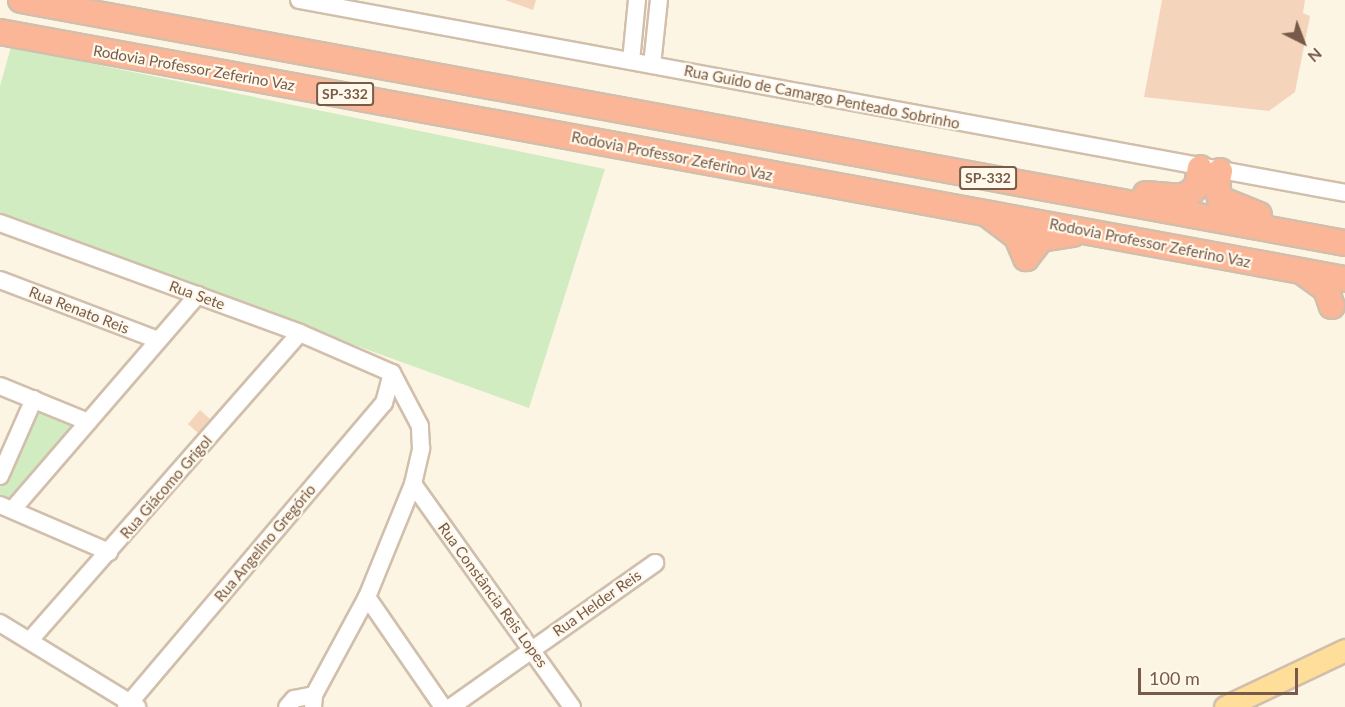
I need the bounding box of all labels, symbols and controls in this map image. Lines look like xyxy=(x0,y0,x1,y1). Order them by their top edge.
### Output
north arrow xyxy=(1273,12,1333,72)
street label: Rodovia Professor Zeferino Vaz xyxy=(91,41,297,95)
text: N xyxy=(1304,45,1326,67)
street label: Rua Guido de Camargo Penteado Sobrinho xyxy=(683,61,961,133)
road number: SP-332 xyxy=(315,83,375,105)
street label: Rodovia Professor Zeferino Vaz xyxy=(570,128,774,184)
road number: SP-332 xyxy=(958,167,1018,189)
street label: Rodovia Professor Zeferino Vaz xyxy=(1048,215,1252,271)
street label: Rua Sete xyxy=(167,277,227,313)
street label: Rua Renato Reis xyxy=(26,283,132,337)
street label: Rua Giácomo Grigol xyxy=(116,432,216,542)
street label: Rua Angelino Gregório xyxy=(210,480,320,606)
street label: Rua Constância Reis Lopes xyxy=(434,519,552,671)
street label: Rua Helder Reis xyxy=(549,566,645,640)
scale bar xyxy=(1141,656,1302,694)
text: 100 m xyxy=(1149,667,1200,689)

